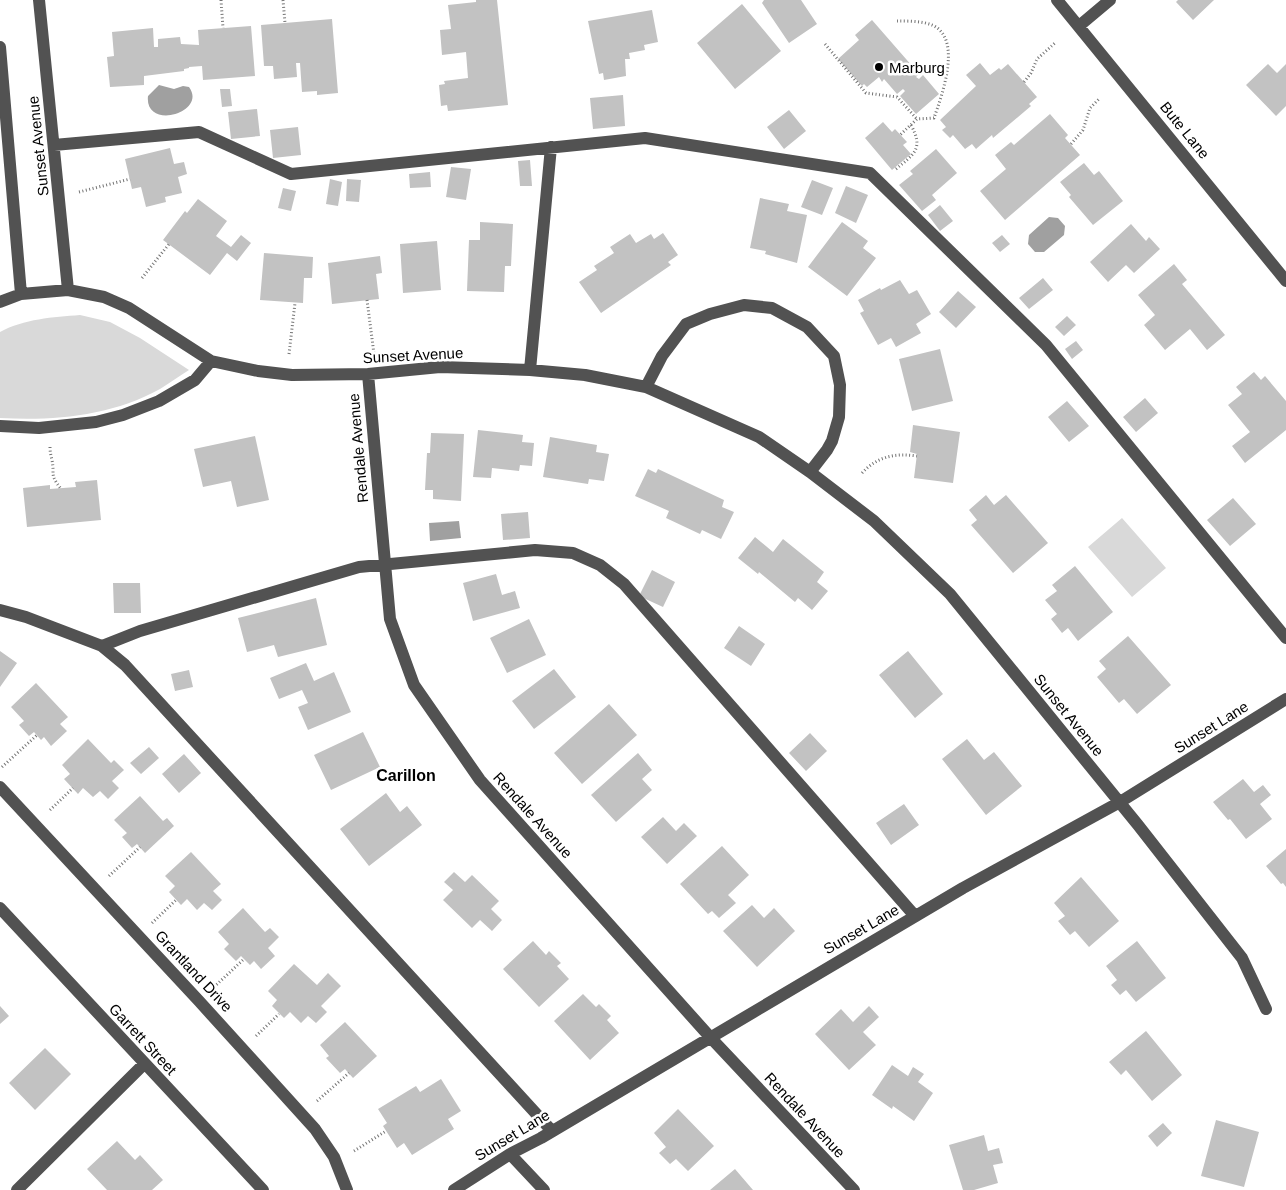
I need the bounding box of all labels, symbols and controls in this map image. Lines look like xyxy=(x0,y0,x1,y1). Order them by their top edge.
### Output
place label: Marburg xyxy=(889,59,945,76)
marker: Marburg xyxy=(873,61,885,73)
street label: Sunset Avenue xyxy=(24,95,52,197)
street label: Bute Lane xyxy=(1157,98,1213,162)
street label: Sunset Avenue xyxy=(362,344,464,366)
street label: Rendale Avenue xyxy=(345,393,371,503)
street label: Sunset Avenue xyxy=(1031,671,1107,759)
street label: Sunset Lane xyxy=(1171,697,1251,757)
district label: Carillon xyxy=(376,767,436,784)
street label: Rendale Avenue xyxy=(490,769,576,861)
street label: Sunset Lane xyxy=(820,901,902,957)
street label: Grantland Drive xyxy=(152,927,236,1015)
street label: Garrett Street xyxy=(106,1000,181,1079)
street label: Rendale Avenue xyxy=(761,1069,849,1161)
street label: Sunset Lane xyxy=(472,1106,552,1164)

